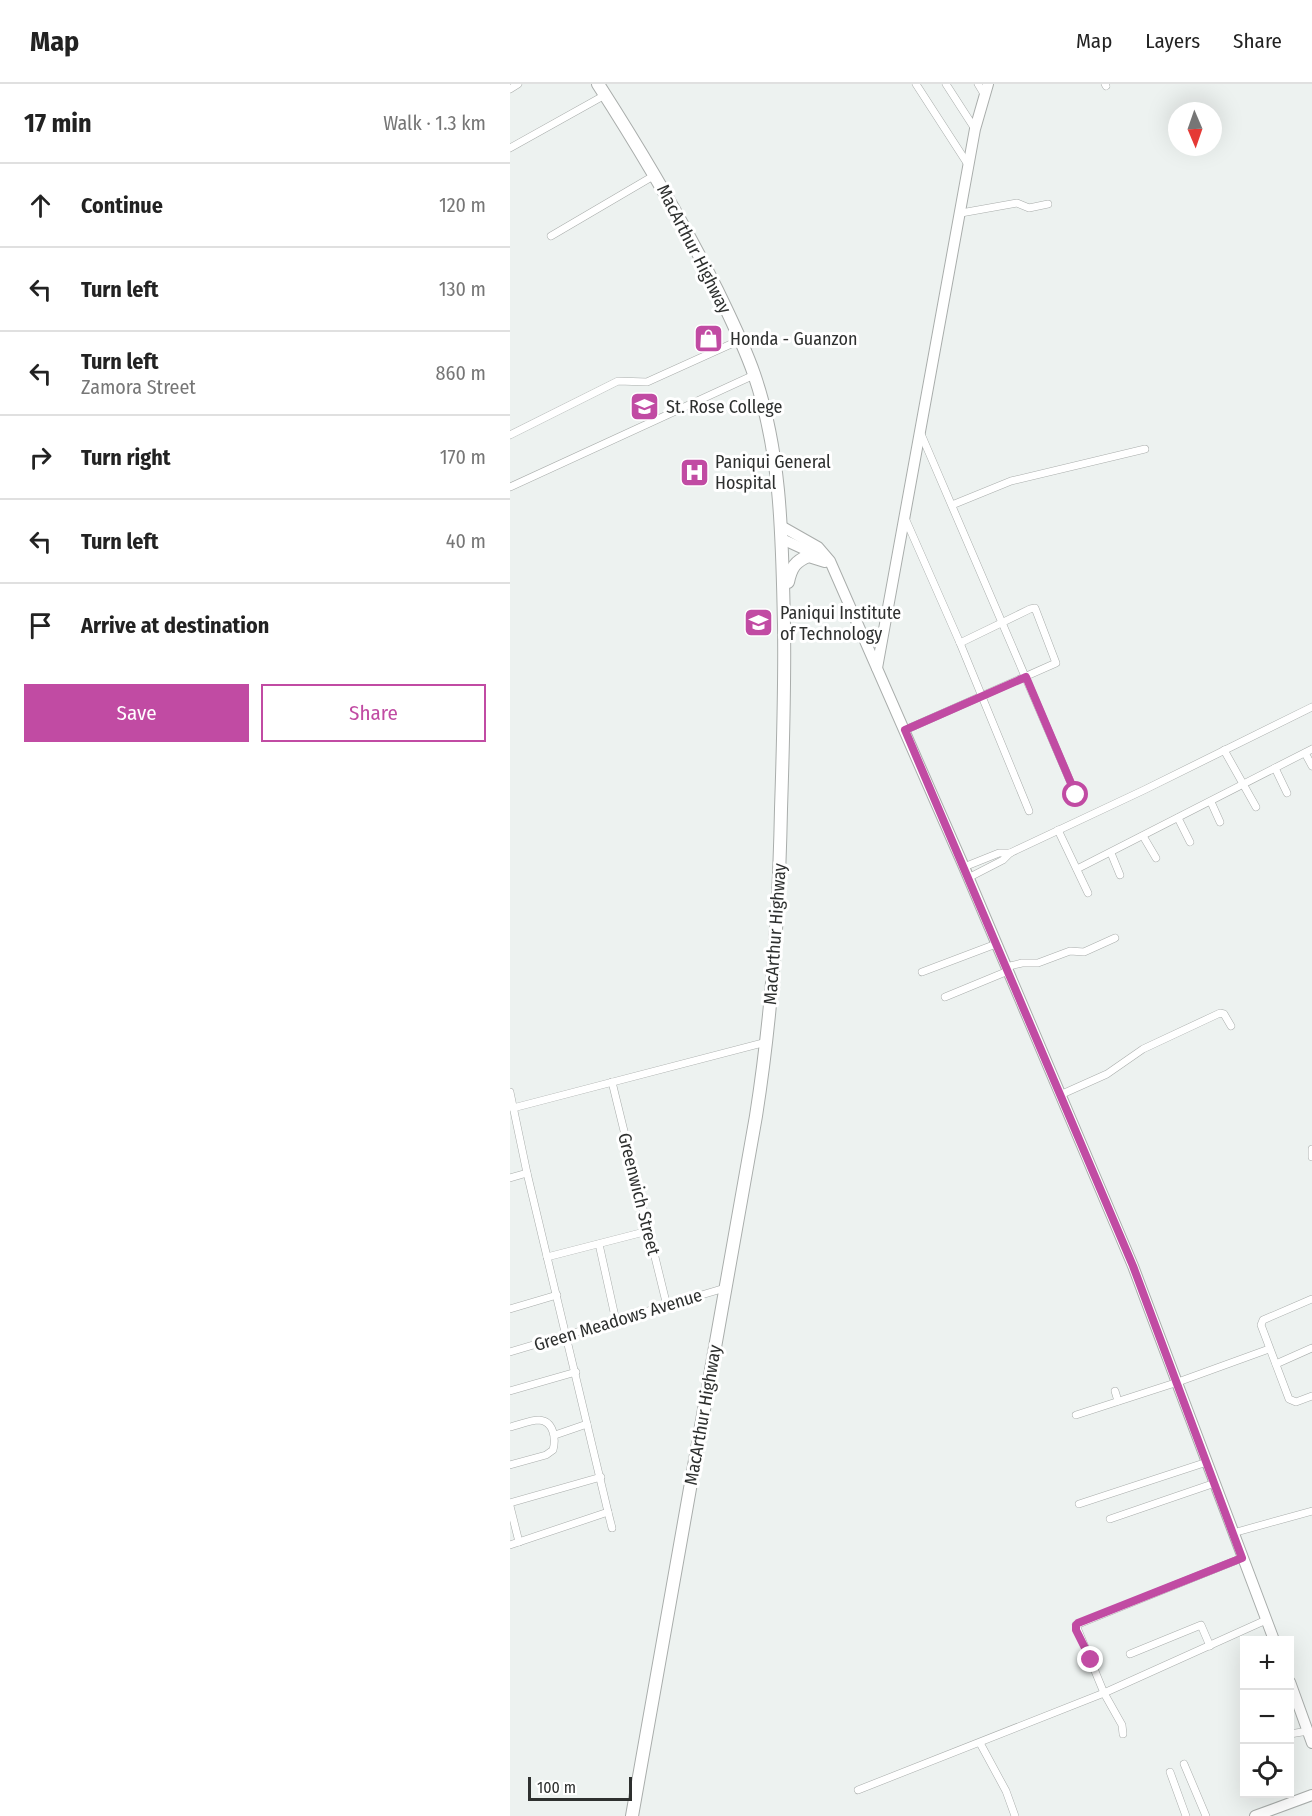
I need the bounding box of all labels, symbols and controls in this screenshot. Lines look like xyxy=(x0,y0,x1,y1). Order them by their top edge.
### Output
text: Map xyxy=(30,25,79,58)
text: Map xyxy=(1076,28,1112,54)
text: Layers xyxy=(1145,28,1200,54)
text: Share xyxy=(1233,28,1282,54)
north arrow xyxy=(1168,102,1222,156)
text: 17 min xyxy=(24,108,92,139)
text: Walk · 1.3 km xyxy=(383,111,486,135)
street label: MacArthur Highway xyxy=(652,181,736,317)
icon: ahead xyxy=(24,189,57,222)
text: Continue xyxy=(81,192,163,219)
text: 120 m xyxy=(439,193,486,217)
icon: left xyxy=(24,273,57,306)
text: Turn left xyxy=(81,276,159,303)
text: 130 m xyxy=(439,277,486,301)
shop icon: Honda - Guanzon xyxy=(693,323,725,355)
place label: Honda - Guanzon xyxy=(730,328,857,350)
text: Turn left xyxy=(81,348,159,375)
icon: left xyxy=(24,357,57,390)
text: 860 m xyxy=(436,361,486,385)
text: Zamora Street xyxy=(81,375,196,399)
school or university icon: St. Rose College xyxy=(629,391,661,423)
place label: St. Rose College xyxy=(666,396,782,418)
icon: right xyxy=(24,441,57,474)
text: Turn right xyxy=(81,444,170,471)
text: 170 m xyxy=(440,445,486,469)
place label: Paniqui General Hospital xyxy=(715,451,831,494)
hospital icon: Paniqui General Hospital xyxy=(678,456,710,488)
icon: left xyxy=(24,525,57,558)
text: Turn left xyxy=(81,528,159,555)
text: 40 m xyxy=(446,529,486,553)
place label: Paniqui Institute of Technology xyxy=(780,602,901,645)
school or university icon: Paniqui Institute of Technology xyxy=(743,607,775,639)
icon: arrive xyxy=(24,609,57,642)
text: Arrive at destination xyxy=(81,612,269,639)
button: Save xyxy=(24,684,249,742)
button: Share xyxy=(261,684,486,742)
route start xyxy=(1062,781,1088,807)
street label: MacArthur Highway xyxy=(759,862,791,1006)
street label: Greenwich Street xyxy=(613,1131,665,1258)
street label: Green Meadows Avenue xyxy=(531,1284,705,1356)
street label: MacArthur Highway xyxy=(680,1343,726,1487)
map controls xyxy=(1240,1636,1294,1798)
button: + xyxy=(1240,1636,1294,1690)
route end xyxy=(1077,1646,1103,1672)
button: − xyxy=(1240,1690,1294,1744)
button: locate xyxy=(1240,1744,1294,1798)
scale bar xyxy=(528,1774,632,1802)
text: 100 m xyxy=(537,1778,576,1797)

